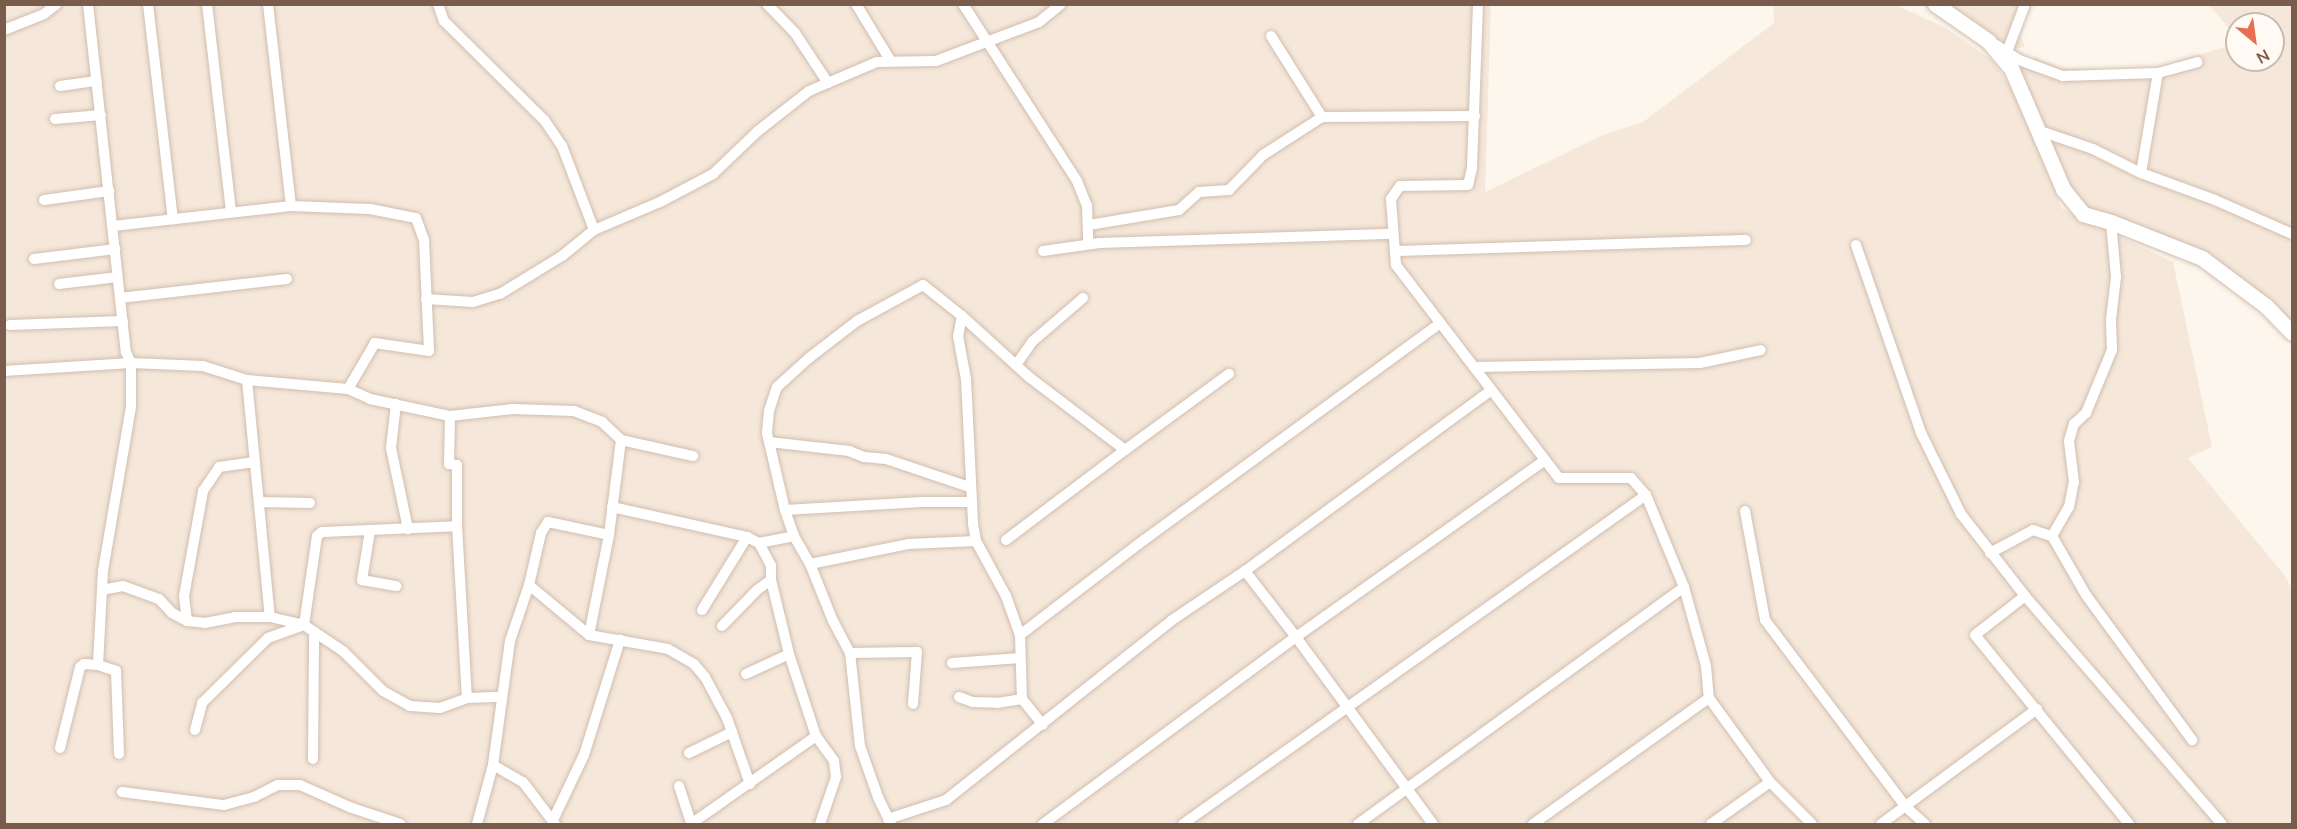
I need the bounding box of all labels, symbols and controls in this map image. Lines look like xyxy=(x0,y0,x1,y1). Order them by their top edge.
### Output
north arrow xyxy=(2225,12,2285,72)
text: N xyxy=(2252,43,2273,69)

